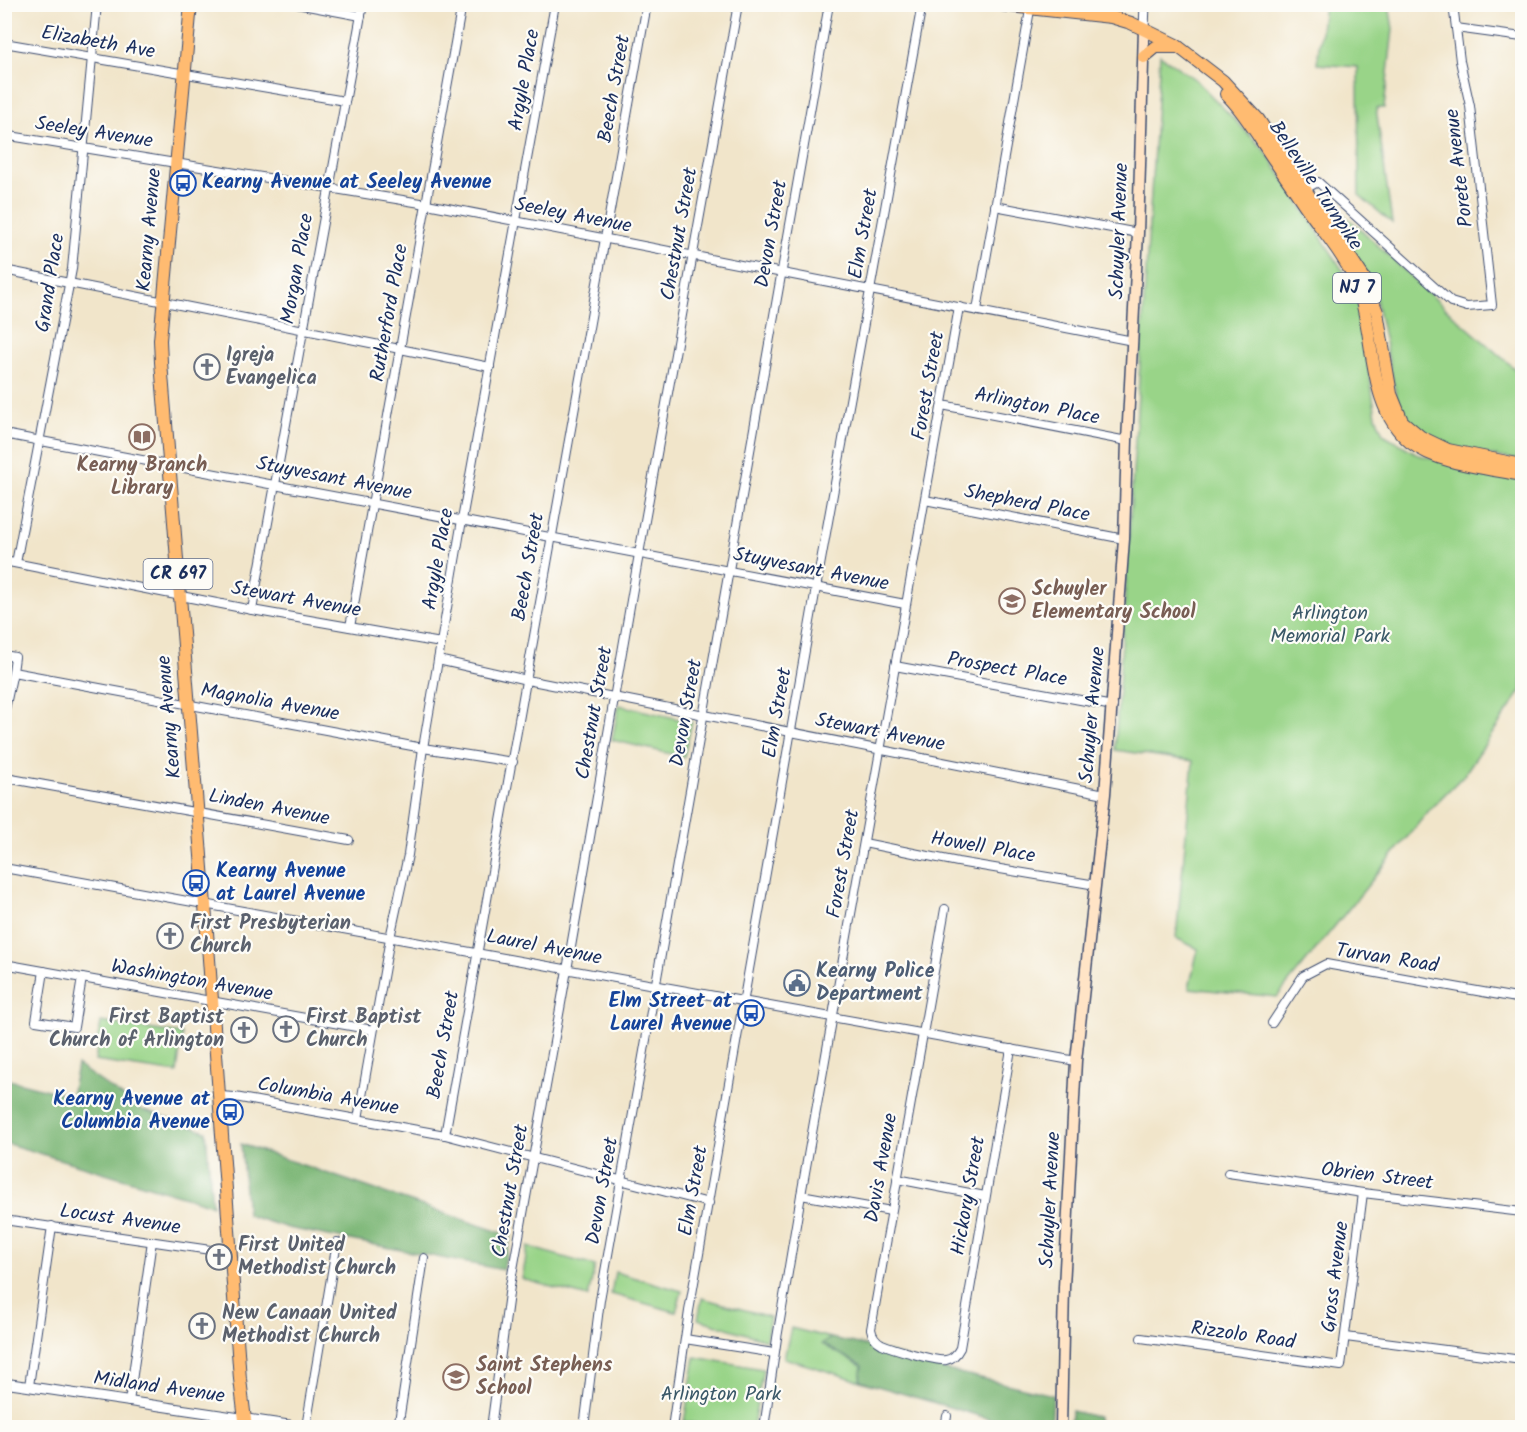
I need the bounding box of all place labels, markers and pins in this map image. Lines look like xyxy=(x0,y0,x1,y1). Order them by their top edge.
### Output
place label: Kearny Avenue at Seeley Avenue xyxy=(202,167,492,199)
bus stop icon: Kearny Avenue at Seeley Avenue xyxy=(168,168,198,198)
place label: Igreja Evangelica xyxy=(226,340,317,395)
church icon: Igreja Evangelica xyxy=(192,352,222,382)
library icon: Kearny Branch Library xyxy=(127,422,157,452)
place label: Kearny Branch Library xyxy=(77,450,207,505)
place label: Schuyler Elementary School xyxy=(1032,574,1196,629)
school or university icon: Schuyler Elementary School xyxy=(997,586,1027,616)
place label: Kearny Avenue at Laurel Avenue xyxy=(216,856,365,911)
bus stop icon: Kearny Avenue at Laurel Avenue xyxy=(181,868,211,898)
place label: First Presbyterian Church xyxy=(190,908,351,963)
church icon: First Presbyterian Church xyxy=(155,921,185,951)
place label: Kearny Police Department xyxy=(816,956,935,1011)
public building icon: Kearny Police Department xyxy=(782,968,812,998)
place label: Elm Street at Laurel Avenue xyxy=(609,986,733,1041)
bus stop icon: Elm Street at Laurel Avenue xyxy=(736,998,766,1028)
place label: First Baptist Church of Arlington xyxy=(49,1002,225,1057)
place label: First Baptist Church xyxy=(306,1002,422,1057)
church icon: First Baptist Church xyxy=(271,1014,301,1044)
church icon: First Baptist Church of Arlington xyxy=(229,1015,259,1045)
place label: Kearny Avenue at Columbia Avenue xyxy=(53,1084,211,1139)
bus stop icon: Kearny Avenue at Columbia Avenue xyxy=(215,1097,245,1127)
place label: First United Methodist Church xyxy=(238,1230,396,1285)
church icon: First United Methodist Church xyxy=(204,1242,234,1272)
place label: New Canaan United Methodist Church xyxy=(222,1298,398,1353)
church icon: New Canaan United Methodist Church xyxy=(187,1311,217,1341)
place label: Saint Stephens School xyxy=(476,1350,613,1405)
school or university icon: Saint Stephens School xyxy=(441,1362,471,1392)

